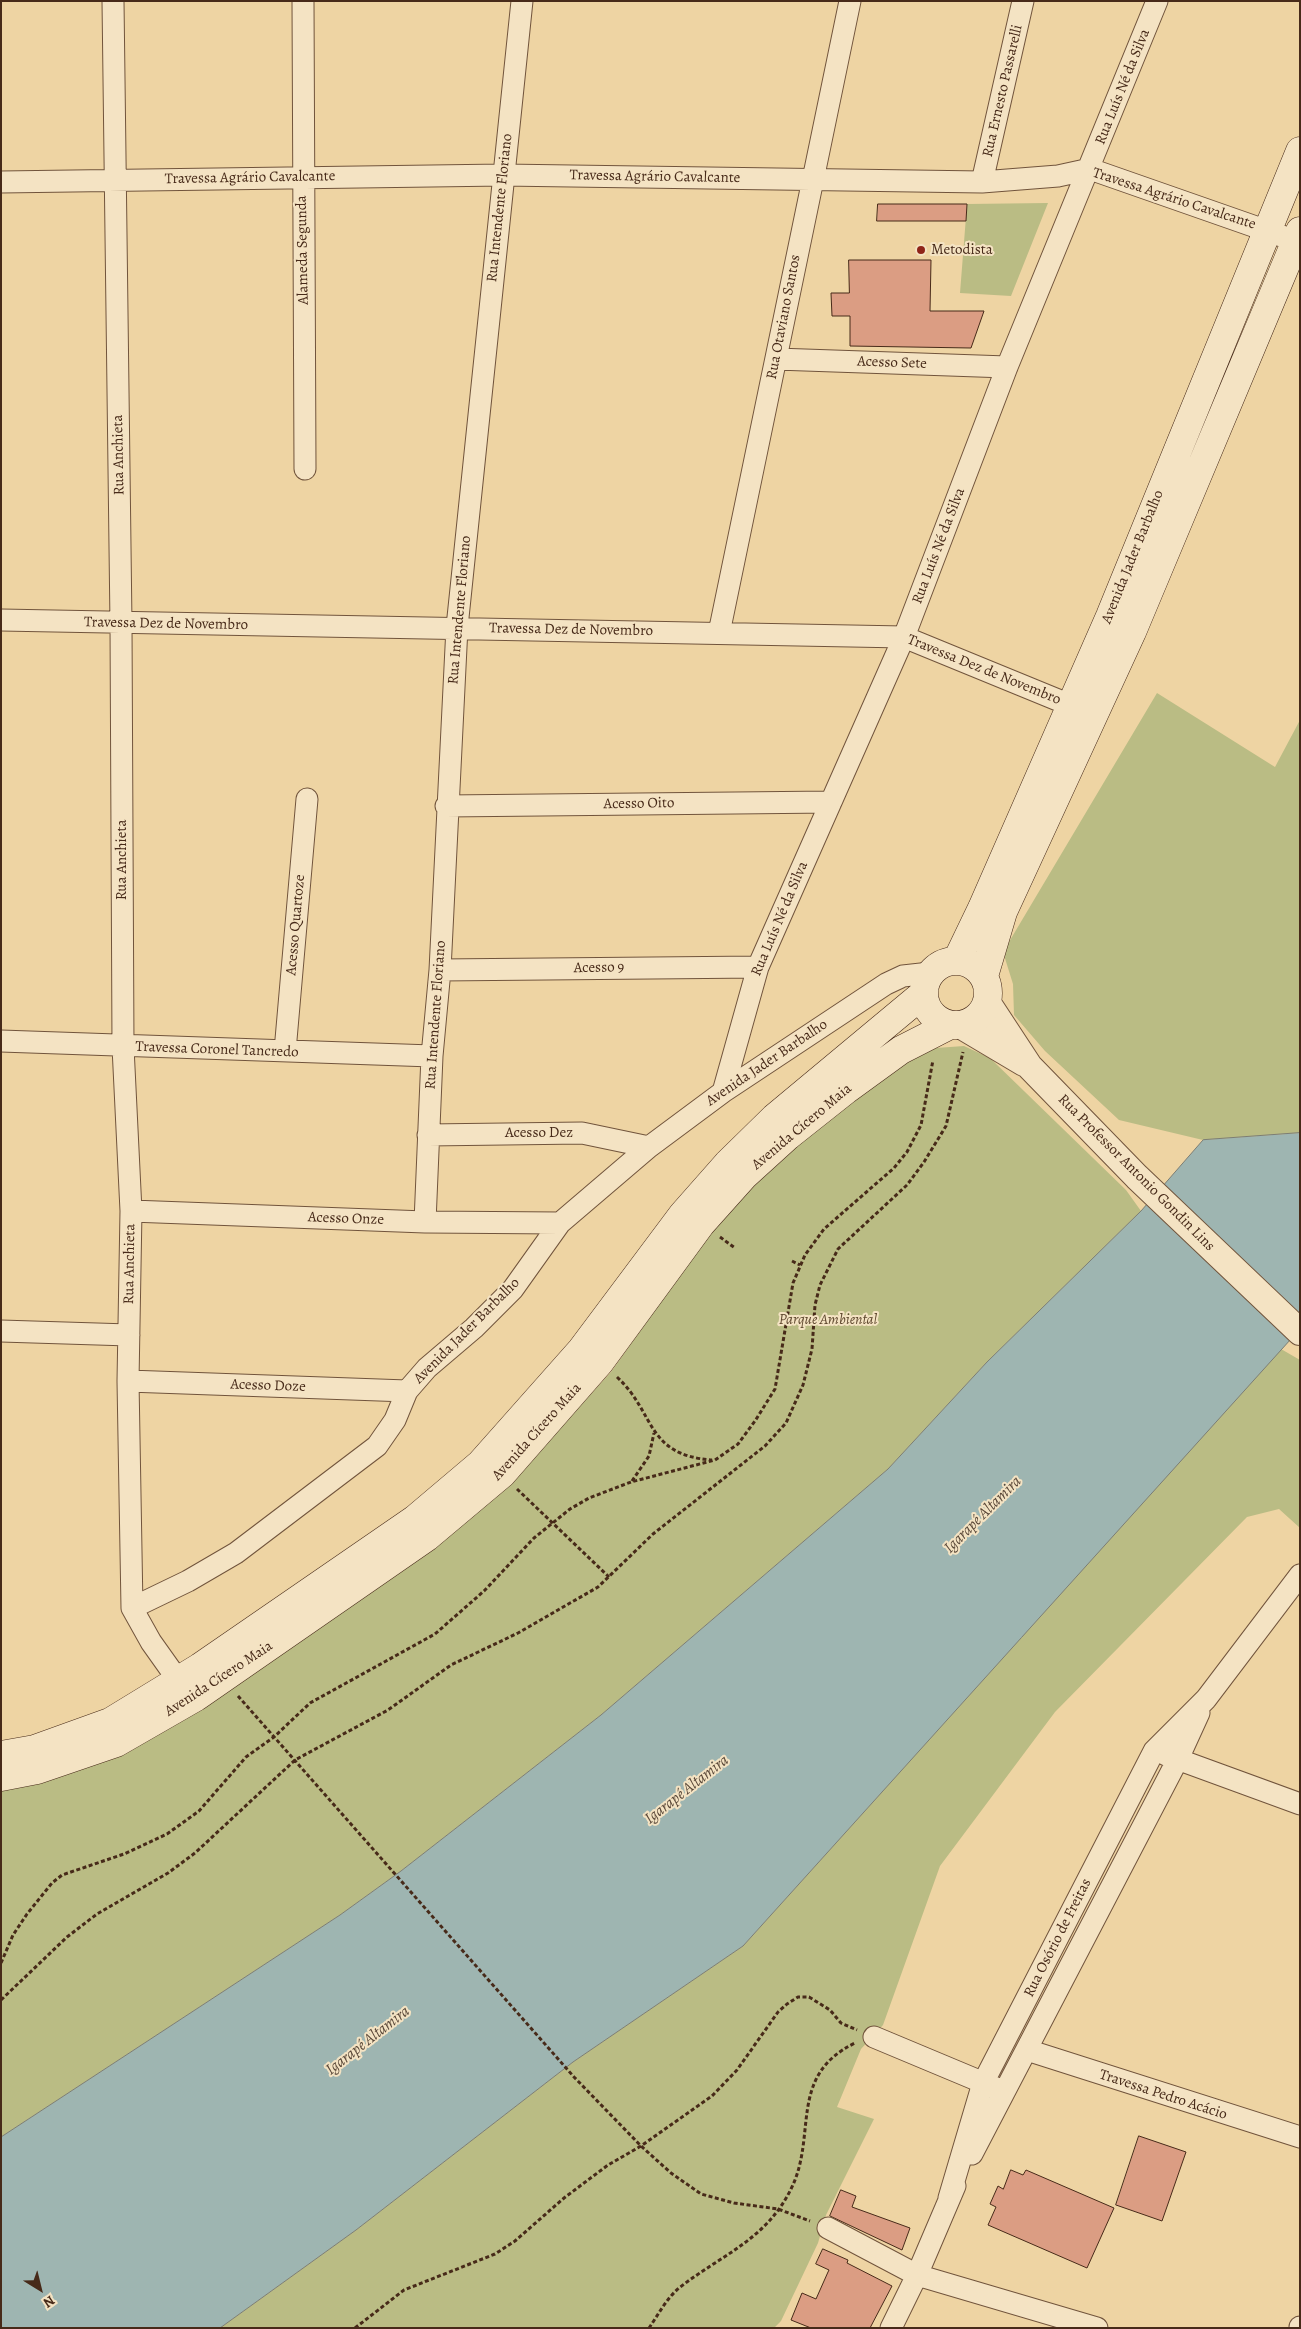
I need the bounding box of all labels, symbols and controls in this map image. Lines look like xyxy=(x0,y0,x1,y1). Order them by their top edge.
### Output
street label: Rua Ernesto Passarelli xyxy=(979,23,1027,159)
street label: Rua Luís Né da Silva xyxy=(1092,27,1154,147)
street label: Rua Intendente Floriano xyxy=(483,133,517,283)
street label: Travessa Agrário Cavalcante xyxy=(1090,164,1258,234)
street label: Travessa Agrário Cavalcante xyxy=(569,167,741,187)
street label: Travessa Agrário Cavalcante xyxy=(164,168,336,188)
street label: Alameda Segunda xyxy=(293,195,313,305)
place label: Metodista xyxy=(931,241,993,259)
marker: Metodista xyxy=(915,244,927,256)
street label: Rua Otaviano Santos xyxy=(763,253,805,381)
street label: Acesso Sete xyxy=(857,353,927,373)
street label: Rua Anchieta xyxy=(109,414,129,496)
street label: Rua Luís Né da Silva xyxy=(909,485,969,607)
street label: Avenida Jader Barbalho xyxy=(1098,488,1168,626)
street label: Rua Intendente Floriano xyxy=(445,535,475,685)
street label: Travessa Dez de Novembro xyxy=(84,614,248,634)
street label: Travessa Dez de Novembro xyxy=(489,620,653,640)
street label: Travessa Dez de Novembro xyxy=(905,631,1063,709)
street label: Acesso Oito xyxy=(603,794,675,814)
street label: Rua Anchieta xyxy=(113,820,131,900)
street label: Rua Luís Né da Silva xyxy=(748,859,812,979)
street label: Acesso Quartoze xyxy=(283,874,309,976)
street label: Rua Intendente Floriano xyxy=(422,940,450,1090)
street label: Acesso 9 xyxy=(573,959,625,977)
street label: Avenida Jader Barbalho xyxy=(703,1016,831,1110)
street label: Travessa Coronel Tancredo xyxy=(135,1038,299,1062)
street label: Avenida Cícero Maia xyxy=(748,1080,856,1174)
street label: Rua Professor Antonio Gondin Lins xyxy=(1054,1091,1218,1255)
street label: Acesso Dez xyxy=(505,1124,573,1142)
street label: Acesso Onze xyxy=(308,1209,384,1229)
street label: Rua Anchieta xyxy=(120,1223,140,1305)
street label: Avenida Jader Barbalho xyxy=(410,1274,524,1388)
park label: Parque Ambiental xyxy=(779,1311,877,1329)
street label: Acesso Doze xyxy=(230,1376,306,1396)
street label: Avenida Cícero Maia xyxy=(488,1380,586,1484)
water label: Igarapé Altamira xyxy=(940,1472,1026,1558)
street label: Avenida Cícero Maia xyxy=(162,1637,276,1721)
water label: Igarapé Altamira xyxy=(641,1751,733,1829)
street label: Rua Osório de Freitas xyxy=(1020,1876,1096,2000)
water label: Igarapé Altamira xyxy=(322,2002,414,2080)
street label: Travessa Pedro Acácio xyxy=(1097,2066,1229,2124)
north arrow xyxy=(15,2264,65,2314)
text: N xyxy=(39,2291,59,2312)

